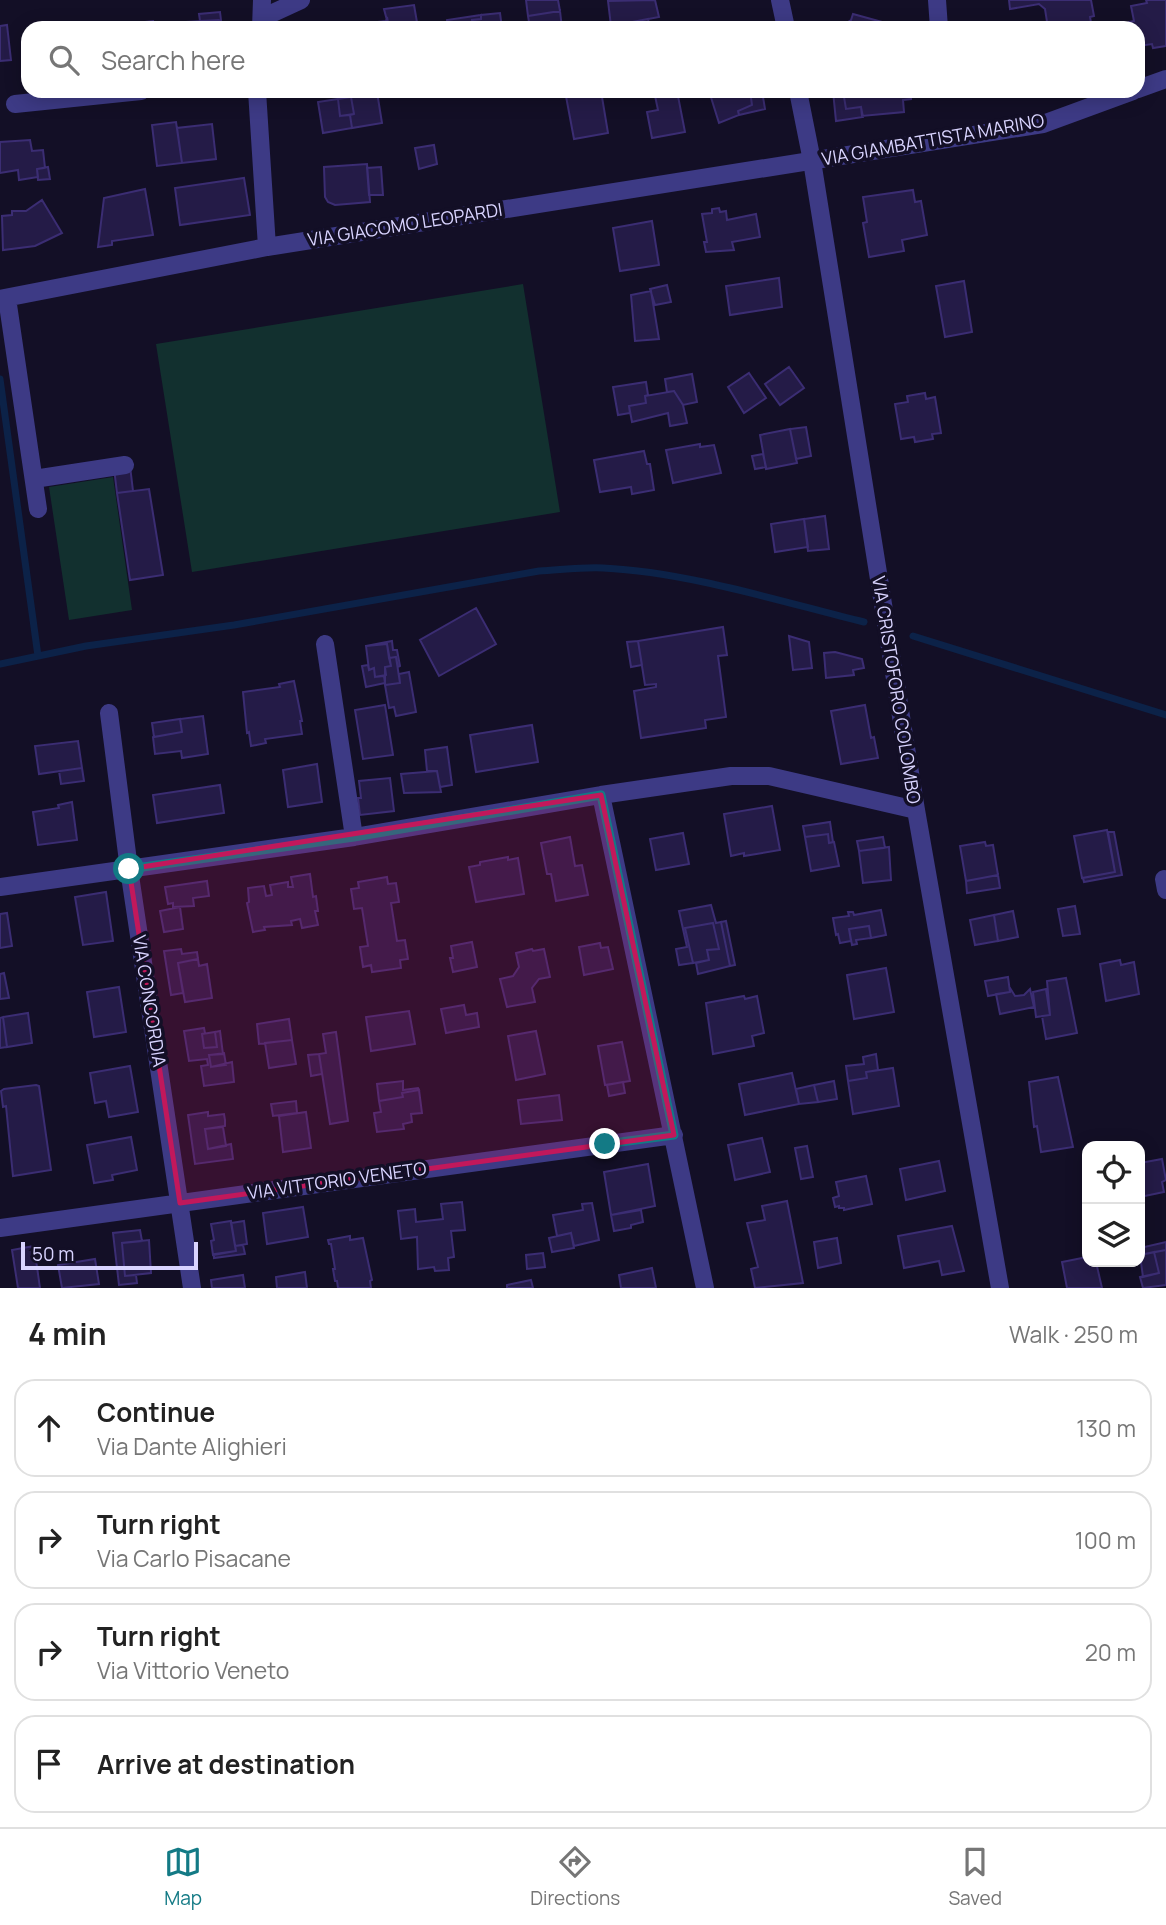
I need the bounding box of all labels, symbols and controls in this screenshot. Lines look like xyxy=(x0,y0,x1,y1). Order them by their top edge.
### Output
search box xyxy=(21,21,1145,98)
icon: search xyxy=(45,41,83,79)
text: Search here xyxy=(101,42,246,78)
street label: VIA GIAMBATTISTA MARINO xyxy=(820,108,1046,170)
street label: VIA GIACOMO LEOPARDI xyxy=(306,197,504,251)
street label: VIA CRISTOFORO COLOMBO xyxy=(867,574,927,805)
route start xyxy=(113,853,144,884)
street label: VIA CONCORDIA xyxy=(128,933,172,1069)
route end xyxy=(589,1128,620,1159)
map controls xyxy=(1082,1141,1145,1267)
button: locate xyxy=(1082,1141,1145,1204)
street label: VIA VITTORIO VENETO xyxy=(246,1156,428,1204)
button: layers xyxy=(1082,1204,1145,1267)
scale bar xyxy=(21,1239,198,1271)
text: 50 m xyxy=(32,1241,74,1267)
text: 4 min xyxy=(28,1313,106,1354)
text: Walk · 250 m xyxy=(1009,1318,1138,1350)
text: Continue xyxy=(97,1394,215,1430)
icon: ahead xyxy=(30,1409,68,1447)
text: 130 m xyxy=(1076,1412,1136,1444)
text: Via Dante Alighieri xyxy=(97,1430,287,1462)
text: Turn right xyxy=(97,1506,221,1542)
icon: right xyxy=(30,1521,68,1559)
text: 100 m xyxy=(1075,1524,1136,1556)
text: Via Carlo Pisacane xyxy=(97,1542,291,1574)
text: Turn right xyxy=(97,1618,221,1654)
icon: right xyxy=(30,1633,68,1671)
text: 20 m xyxy=(1085,1636,1136,1668)
text: Via Vittorio Veneto xyxy=(97,1654,289,1686)
icon: arrive xyxy=(30,1745,68,1783)
text: Arrive at destination xyxy=(97,1746,355,1782)
tab: Map xyxy=(164,1843,202,1911)
tab: Directions xyxy=(530,1843,620,1911)
tab: Saved xyxy=(948,1843,1002,1911)

